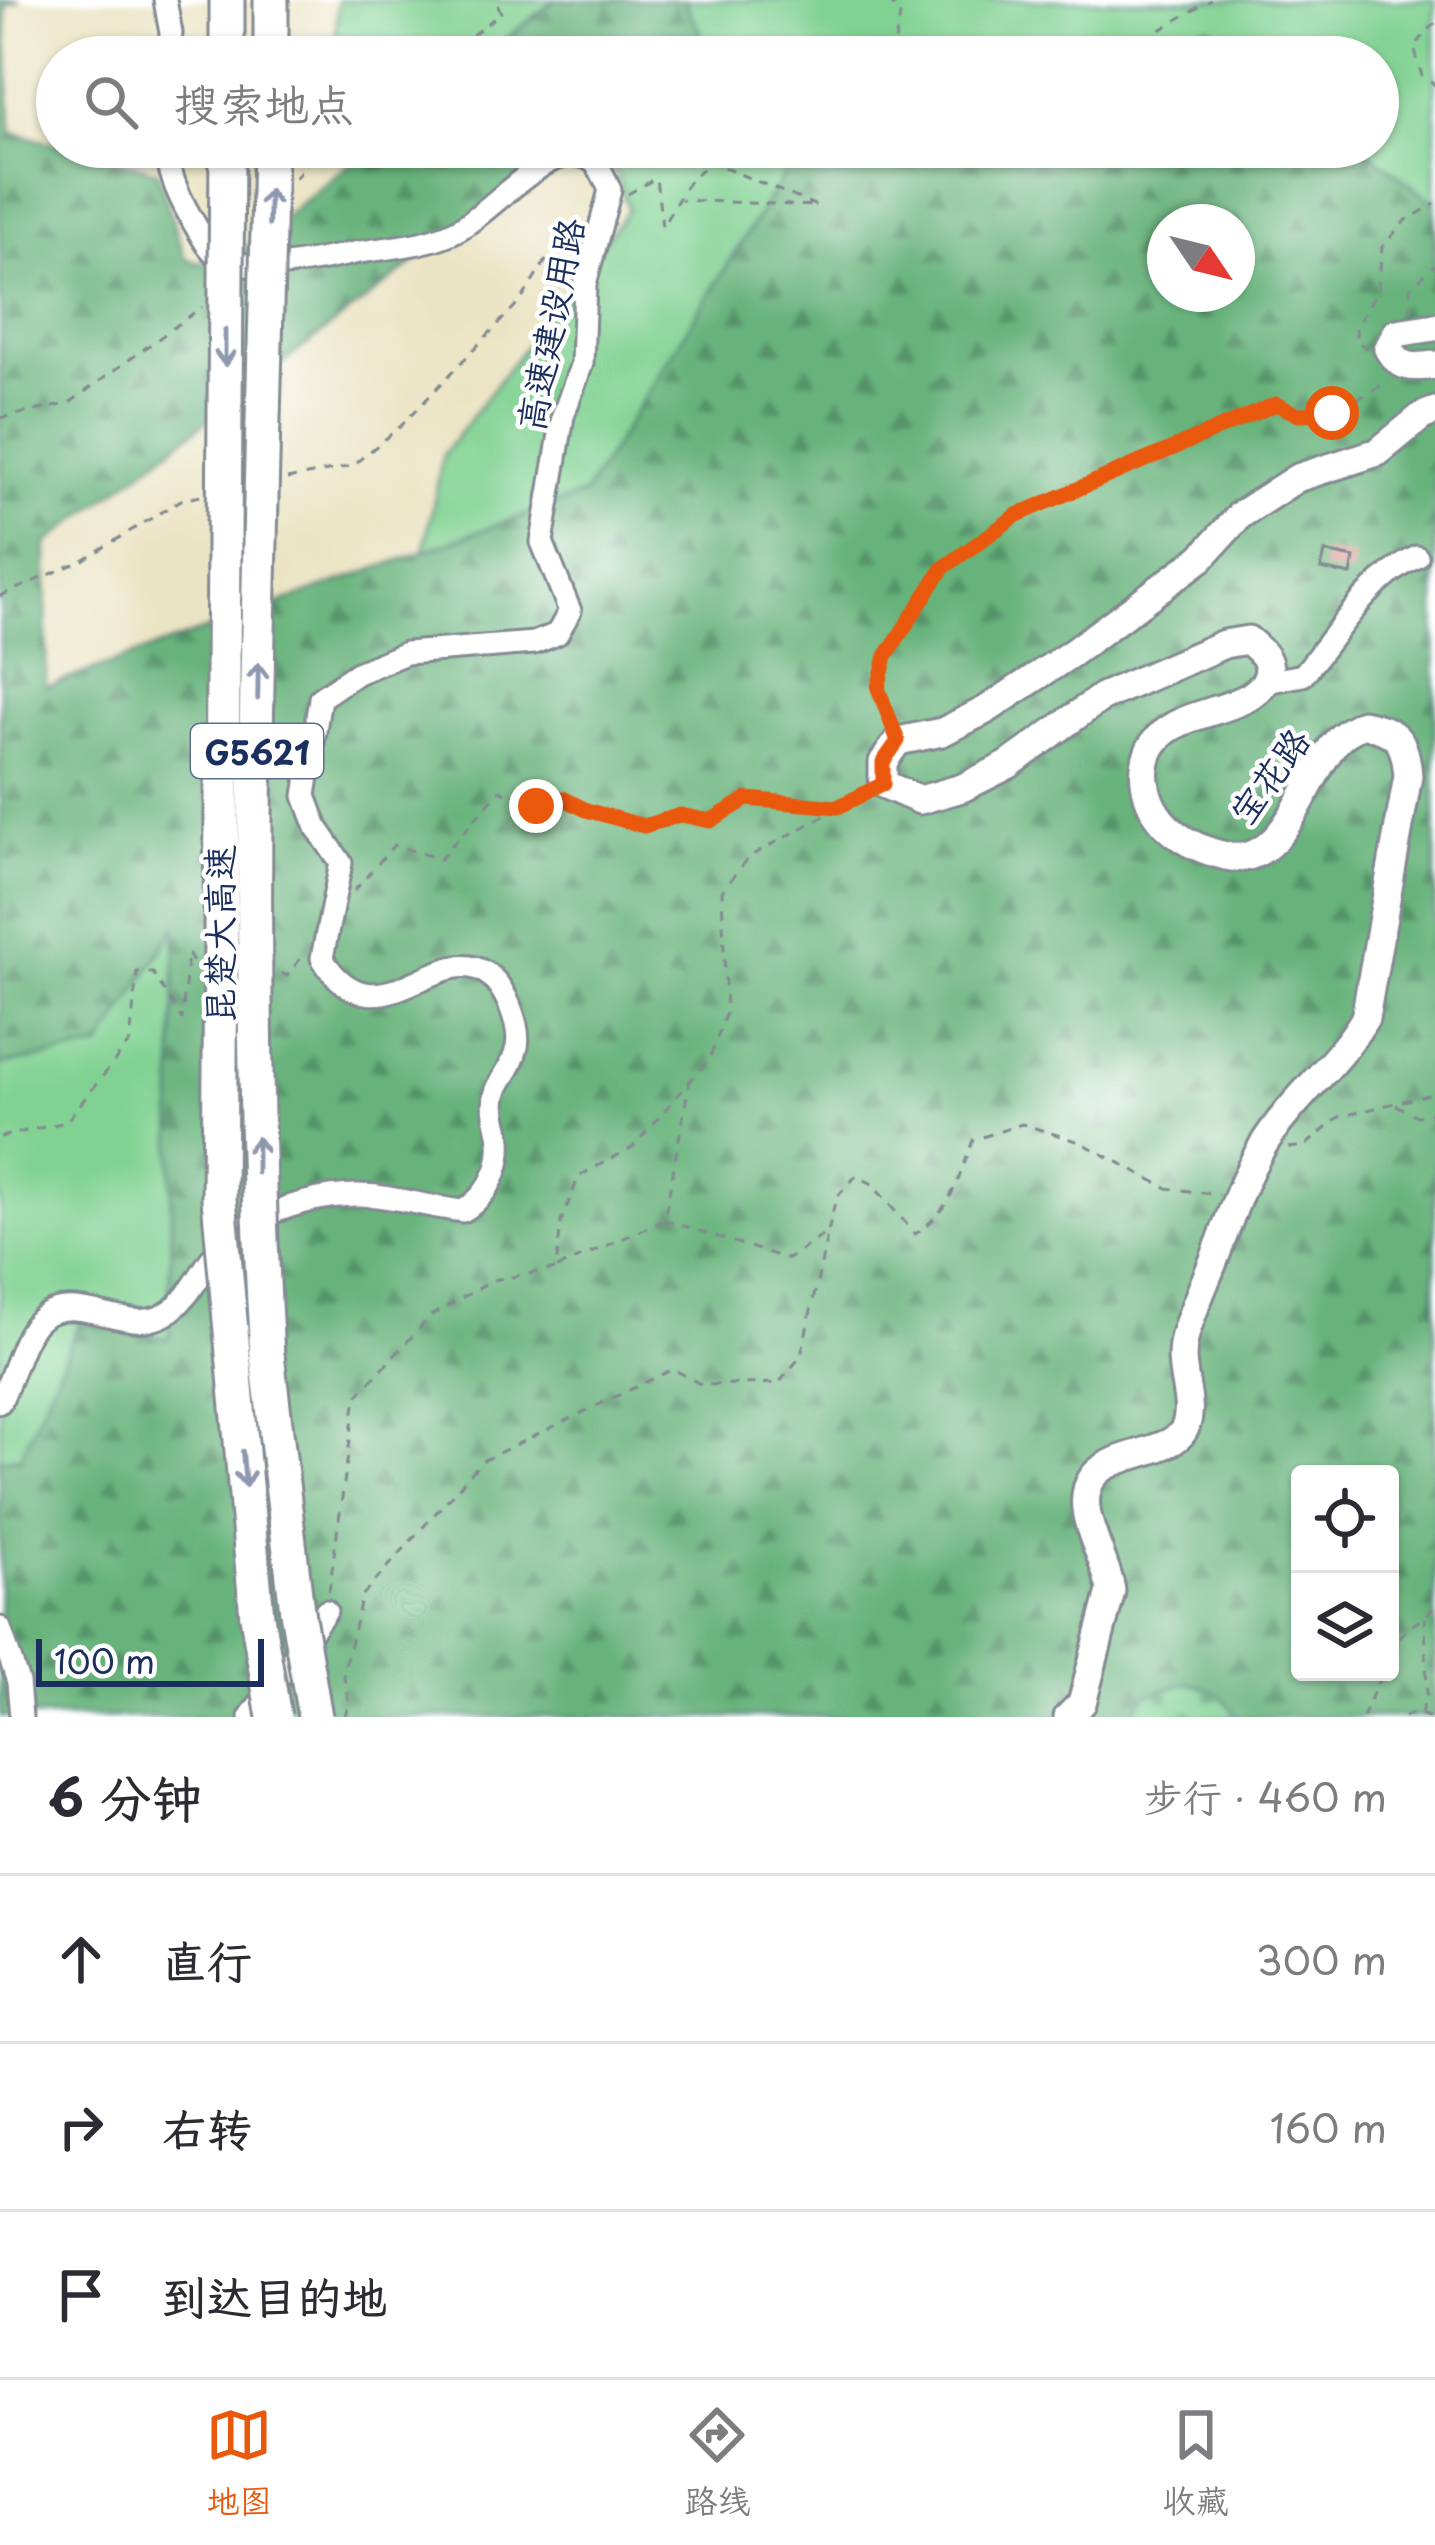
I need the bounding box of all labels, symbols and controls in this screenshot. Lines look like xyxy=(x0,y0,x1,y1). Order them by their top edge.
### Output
search box xyxy=(36,36,1399,168)
text: 搜索地点 xyxy=(174,68,354,136)
icon: search xyxy=(78,69,144,135)
one-way arrow xyxy=(258,188,281,227)
north arrow xyxy=(1147,204,1255,312)
street label: 高速建设用路 xyxy=(502,213,596,435)
one-way arrow xyxy=(214,328,236,367)
route start xyxy=(1305,386,1359,440)
one-way arrow xyxy=(247,662,269,701)
street label: 宝花路 xyxy=(1214,715,1322,835)
road number: G5621 xyxy=(191,724,323,778)
route end xyxy=(509,779,563,833)
street label: 昆楚大高速 xyxy=(191,844,245,1024)
one-way arrow xyxy=(246,1136,268,1175)
one-way arrow xyxy=(233,1449,256,1488)
map controls xyxy=(1291,1465,1399,1681)
button: locate xyxy=(1291,1465,1399,1573)
button: layers xyxy=(1291,1573,1399,1681)
scale bar xyxy=(36,1633,264,1686)
text: 100 m xyxy=(54,1635,155,1685)
text: 6 分钟 xyxy=(48,1757,202,1834)
text: 步行 · 460 m xyxy=(1144,1766,1387,1825)
text: 直行 xyxy=(162,1925,252,1993)
icon: ahead xyxy=(48,1926,114,1992)
text: 300 m xyxy=(1256,1929,1387,1988)
text: 右转 xyxy=(162,2093,252,2161)
icon: right xyxy=(48,2094,114,2160)
text: 160 m xyxy=(1270,2097,1387,2156)
text: 到达目的地 xyxy=(162,2261,387,2329)
icon: arrive xyxy=(48,2262,114,2328)
tab: 地图 xyxy=(206,2402,272,2524)
tab: 路线 xyxy=(684,2402,750,2524)
tab: 收藏 xyxy=(1163,2402,1229,2524)

